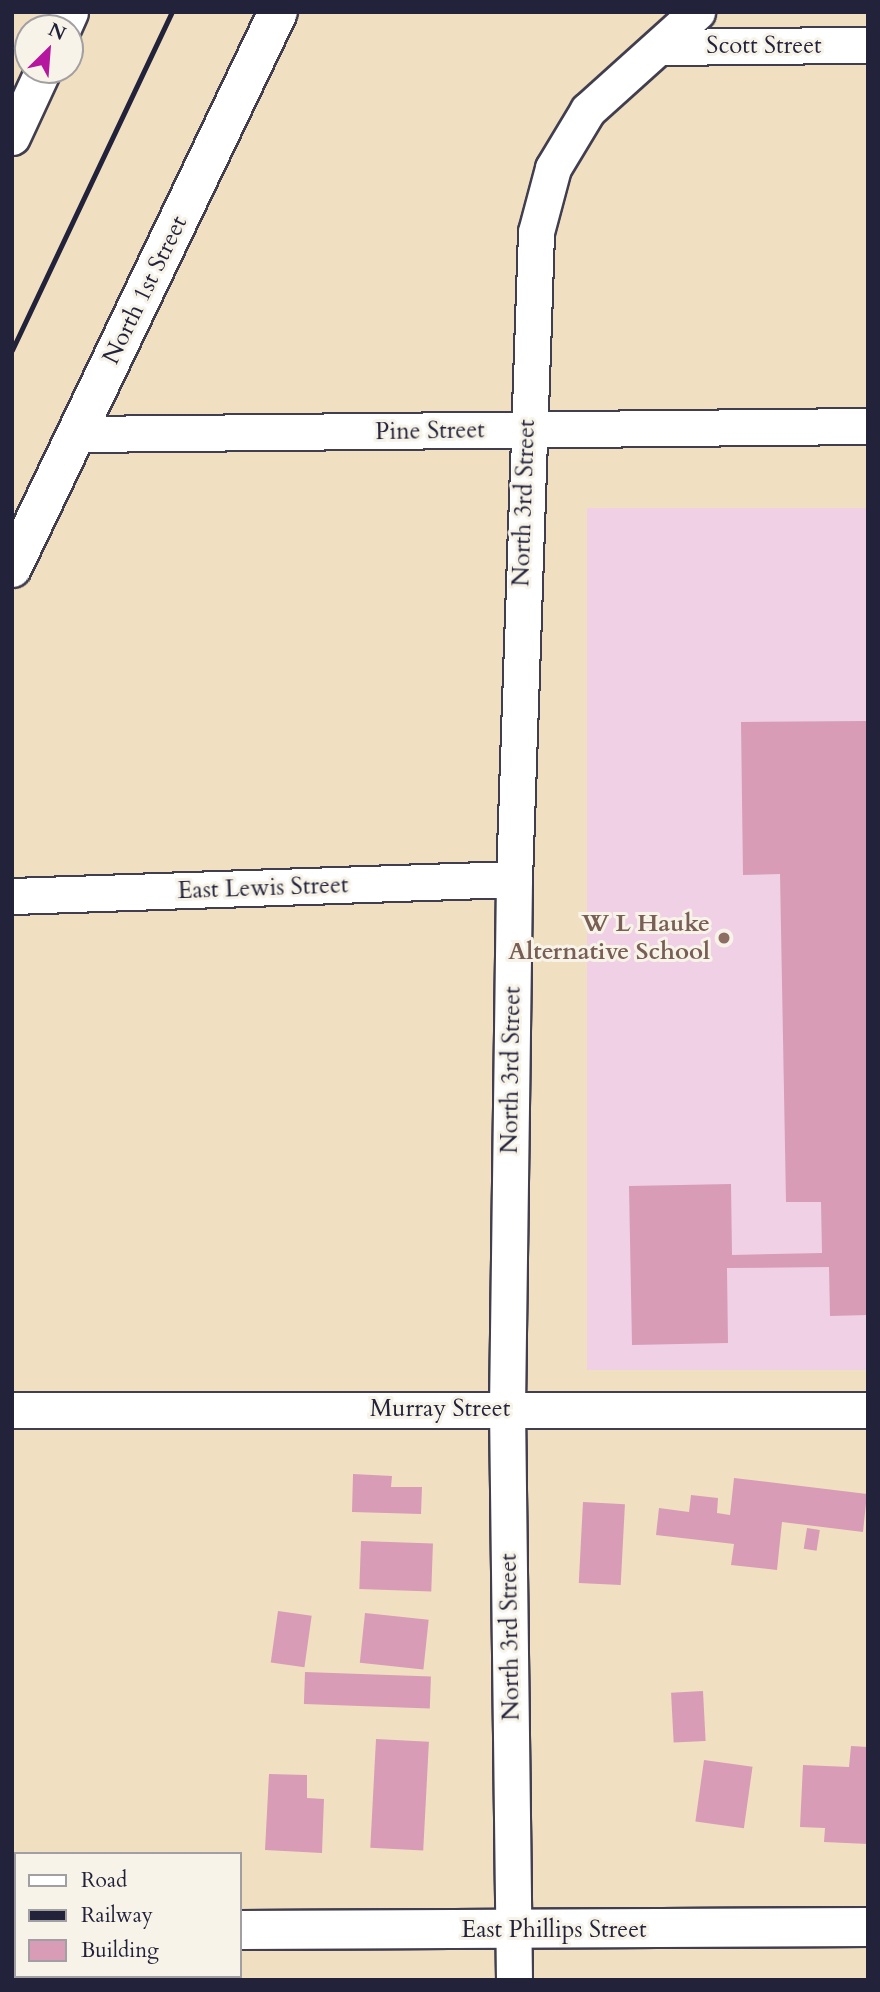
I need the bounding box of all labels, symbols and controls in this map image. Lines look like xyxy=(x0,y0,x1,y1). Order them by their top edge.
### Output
north arrow xyxy=(14,14,84,84)
text: N xyxy=(44,17,70,47)
street label: Scott Street xyxy=(706,32,822,60)
street label: North 1st Street xyxy=(97,211,193,369)
street label: Pine Street xyxy=(375,416,485,446)
street label: North 3rd Street xyxy=(507,419,541,587)
street label: East Lewis Street xyxy=(177,871,349,905)
place label: W L Hauke Alternative School xyxy=(508,910,710,966)
marker: W L Hauke Alternative School xyxy=(716,930,732,946)
street label: North 3rd Street xyxy=(495,986,527,1154)
street label: Murray Street xyxy=(370,1395,510,1423)
street label: North 3rd Street xyxy=(494,1553,526,1721)
legend xyxy=(14,1852,242,1978)
text: Road xyxy=(81,1866,127,1895)
text: Railway xyxy=(81,1901,153,1930)
street label: East Phillips Street xyxy=(461,1916,647,1944)
text: Building xyxy=(81,1936,159,1965)

